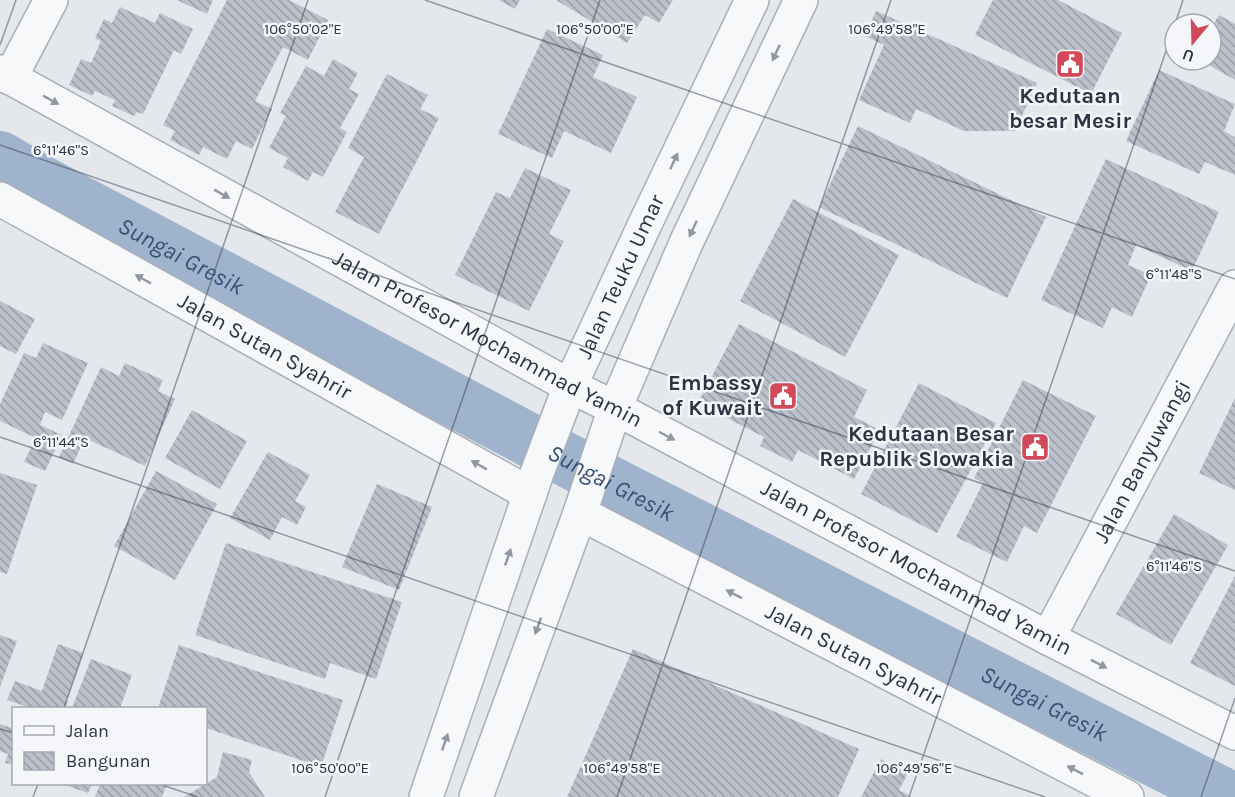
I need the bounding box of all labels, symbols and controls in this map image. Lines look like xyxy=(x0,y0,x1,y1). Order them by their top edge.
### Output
north arrow xyxy=(1163,12,1223,72)
text: 106°50'02"E xyxy=(264,20,342,38)
text: 106°50'00"E xyxy=(556,20,634,38)
text: 106°49'58"E xyxy=(848,20,926,38)
one-way arrow xyxy=(772,44,781,61)
text: U xyxy=(1180,45,1197,66)
public building icon: Kedutaan besar Mesir xyxy=(1054,48,1086,80)
place label: Kedutaan besar Mesir xyxy=(1009,83,1131,134)
one-way arrow xyxy=(43,95,60,105)
text: 6°11'46"S xyxy=(33,141,89,159)
one-way arrow xyxy=(670,153,679,170)
one-way arrow xyxy=(214,189,231,199)
street label: Jalan Teuku Umar xyxy=(571,190,670,363)
water label: Sungai Gresik xyxy=(113,211,250,301)
one-way arrow xyxy=(688,221,697,238)
street label: Jalan Profesor Mochammad Yamin xyxy=(328,245,647,433)
text: 6°11'48"S xyxy=(1146,265,1202,283)
one-way arrow xyxy=(135,274,152,284)
street label: Jalan Sutan Syahrir xyxy=(173,288,356,405)
place label: Embassy of Kuwait xyxy=(662,370,762,421)
street label: Jalan Banyuwangi xyxy=(1088,376,1196,547)
public building icon: Embassy of Kuwait xyxy=(767,380,799,412)
place label: Kedutaan Besar Republik Slowakia xyxy=(819,421,1014,472)
one-way arrow xyxy=(659,431,676,441)
public building icon: Kedutaan Besar Republik Slowakia xyxy=(1019,431,1051,463)
text: 6°11'44"S xyxy=(33,433,89,451)
water label: Sungai Gresik xyxy=(543,438,679,527)
one-way arrow xyxy=(470,460,487,470)
street label: Jalan Profesor Mochammad Yamin xyxy=(757,475,1076,661)
one-way arrow xyxy=(504,548,514,566)
text: 6°11'46"S xyxy=(1146,557,1202,575)
one-way arrow xyxy=(726,589,743,598)
street label: Jalan Sutan Syahrir xyxy=(761,598,946,711)
one-way arrow xyxy=(533,617,543,635)
one-way arrow xyxy=(1091,659,1108,669)
water label: Sungai Gresik xyxy=(976,660,1113,748)
legend xyxy=(12,707,207,785)
text: Jalan xyxy=(66,720,109,742)
one-way arrow xyxy=(441,733,451,751)
text: Bangunan xyxy=(66,750,151,772)
text: 106°50'00"E xyxy=(291,759,369,777)
text: 106°49'58"E xyxy=(583,759,661,777)
text: 106°49'56"E xyxy=(876,759,952,777)
one-way arrow xyxy=(1067,765,1084,775)

